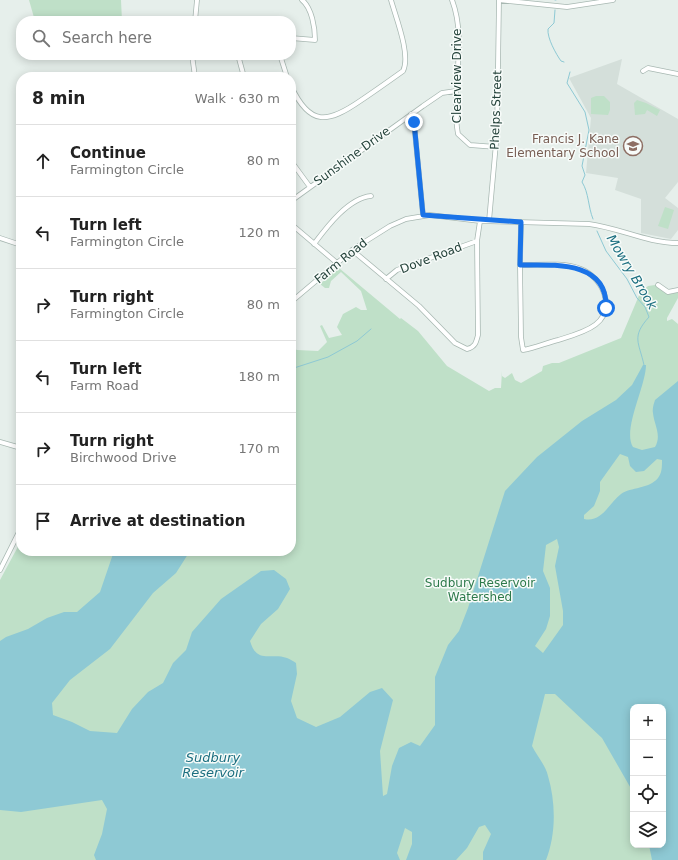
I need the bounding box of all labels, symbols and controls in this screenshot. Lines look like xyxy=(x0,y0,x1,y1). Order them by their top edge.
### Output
search box xyxy=(16,16,296,60)
icon: search xyxy=(30,27,52,49)
text: Search here xyxy=(62,29,152,47)
street label: Clearview Drive xyxy=(450,29,464,123)
street label: Phelps Street xyxy=(488,70,504,150)
text: 8 min xyxy=(32,88,85,108)
text: Walk · 630 m xyxy=(195,91,280,106)
route end xyxy=(405,113,423,131)
street label: Sunshine Drive xyxy=(311,124,393,188)
place label: Francis J. Kane Elementary School xyxy=(506,132,619,160)
school or university icon: Francis J. Kane Elementary School xyxy=(622,135,644,157)
text: Continue xyxy=(70,144,146,162)
icon: ahead xyxy=(32,150,54,172)
text: 80 m xyxy=(247,153,280,168)
text: Farmington Circle xyxy=(70,162,184,177)
text: Turn left xyxy=(70,216,142,234)
icon: left xyxy=(32,222,54,244)
text: 120 m xyxy=(238,225,280,240)
water label: Mowry Brook xyxy=(604,232,660,313)
text: Farmington Circle xyxy=(70,234,184,249)
street label: Farm Road xyxy=(312,236,370,286)
street label: Dove Road xyxy=(398,240,464,276)
text: Turn right xyxy=(70,288,154,306)
icon: right xyxy=(32,294,54,316)
text: 80 m xyxy=(247,297,280,312)
route start xyxy=(597,299,615,317)
text: Farmington Circle xyxy=(70,306,184,321)
text: Turn left xyxy=(70,360,142,378)
icon: left xyxy=(32,366,54,388)
text: 180 m xyxy=(238,369,280,384)
text: Farm Road xyxy=(70,378,139,393)
text: Turn right xyxy=(70,432,154,450)
icon: right xyxy=(32,438,54,460)
text: 170 m xyxy=(238,441,280,456)
text: Birchwood Drive xyxy=(70,450,177,465)
icon: arrive xyxy=(32,510,54,532)
text: Arrive at destination xyxy=(70,512,245,530)
park label: Sudbury Reservoir Watershed xyxy=(425,576,535,604)
map controls xyxy=(630,704,666,848)
button: + xyxy=(630,704,666,740)
button: − xyxy=(630,740,666,776)
water label: Sudbury Reservoir xyxy=(182,750,246,780)
button: locate xyxy=(630,776,666,812)
button: layers xyxy=(630,812,666,848)

